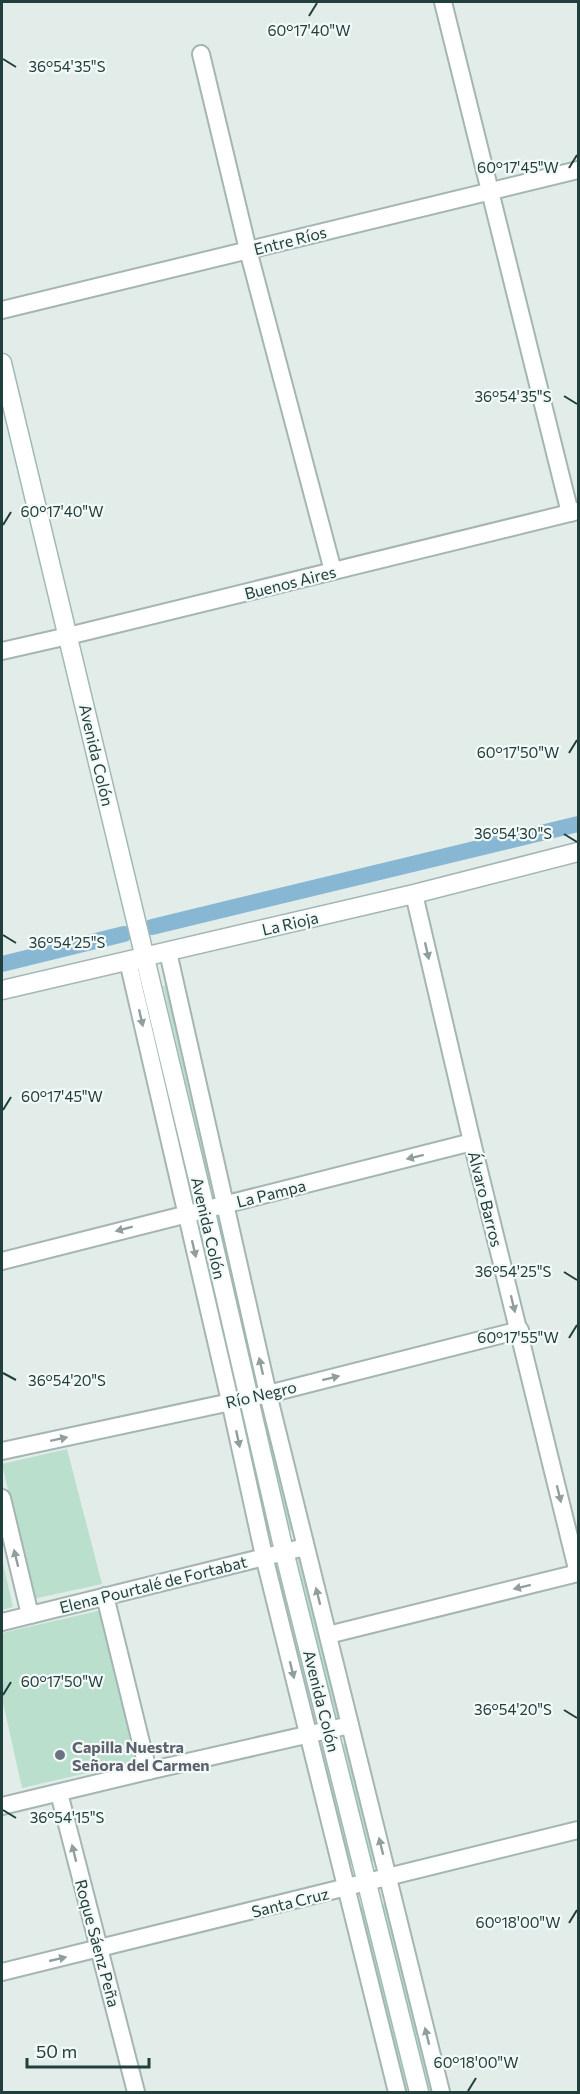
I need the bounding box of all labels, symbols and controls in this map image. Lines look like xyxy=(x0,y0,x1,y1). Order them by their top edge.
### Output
text: 60°17'40"W xyxy=(268,21,350,39)
text: 36°54'35"S xyxy=(29,57,106,75)
text: 60°17'45"W xyxy=(477,158,559,176)
street label: Entre Ríos xyxy=(252,222,328,258)
text: 36°54'35"S xyxy=(475,387,552,405)
text: 60°17'40"W xyxy=(21,502,103,520)
street label: Buenos Aires xyxy=(242,561,338,603)
street label: Avenida Colón xyxy=(76,702,118,808)
text: 60°17'50"W xyxy=(477,743,559,761)
text: 36°54'30"S xyxy=(474,824,552,842)
street label: La Rioja xyxy=(260,907,320,939)
text: 36°54'25"S xyxy=(29,933,106,951)
one-way arrow xyxy=(423,942,433,961)
one-way arrow xyxy=(137,1009,146,1028)
text: 60°17'45"W xyxy=(21,1087,103,1105)
street label: Álvaro Barros xyxy=(465,1149,507,1249)
one-way arrow xyxy=(406,1152,424,1162)
street label: Avenida Colón xyxy=(188,1175,230,1281)
street label: La Pampa xyxy=(234,1175,308,1211)
one-way arrow xyxy=(115,1225,133,1235)
one-way arrow xyxy=(190,1240,200,1258)
text: 36°54'25"S xyxy=(475,1262,552,1280)
one-way arrow xyxy=(509,1295,518,1313)
text: 60°17'55"W xyxy=(477,1328,559,1346)
one-way arrow xyxy=(256,1357,266,1375)
text: 36°54'20"S xyxy=(28,1371,106,1389)
one-way arrow xyxy=(322,1373,340,1382)
street label: Río Negro xyxy=(224,1377,298,1411)
one-way arrow xyxy=(234,1430,244,1448)
one-way arrow xyxy=(49,1434,68,1443)
one-way arrow xyxy=(555,1484,565,1503)
one-way arrow xyxy=(11,1548,20,1567)
street label: Elena Pourtalé de Fortabat xyxy=(57,1551,249,1617)
one-way arrow xyxy=(512,1582,531,1592)
one-way arrow xyxy=(312,1587,322,1605)
street label: Avenida Colón xyxy=(300,1648,344,1754)
one-way arrow xyxy=(288,1660,298,1679)
text: 60°17'50"W xyxy=(21,1672,103,1690)
text: 36°54'20"S xyxy=(474,1700,552,1718)
place label: Capilla Nuestra Señora del Carmen xyxy=(72,1737,210,1774)
marker: Capilla Nuestra Señora del Carmen xyxy=(53,1748,67,1762)
text: 36°54'15"S xyxy=(30,1808,105,1826)
one-way arrow xyxy=(375,1837,385,1855)
one-way arrow xyxy=(69,1844,79,1862)
street label: Roque Sáenz Peña xyxy=(72,1877,124,2009)
street label: Santa Cruz xyxy=(249,1883,331,1921)
text: 60°18'00"W xyxy=(476,1913,560,1931)
one-way arrow xyxy=(49,1953,68,1963)
one-way arrow xyxy=(421,2026,431,2045)
scale bar xyxy=(27,2031,148,2069)
text: 50 m xyxy=(36,2040,77,2062)
text: 60°18'00"W xyxy=(434,2053,518,2071)

